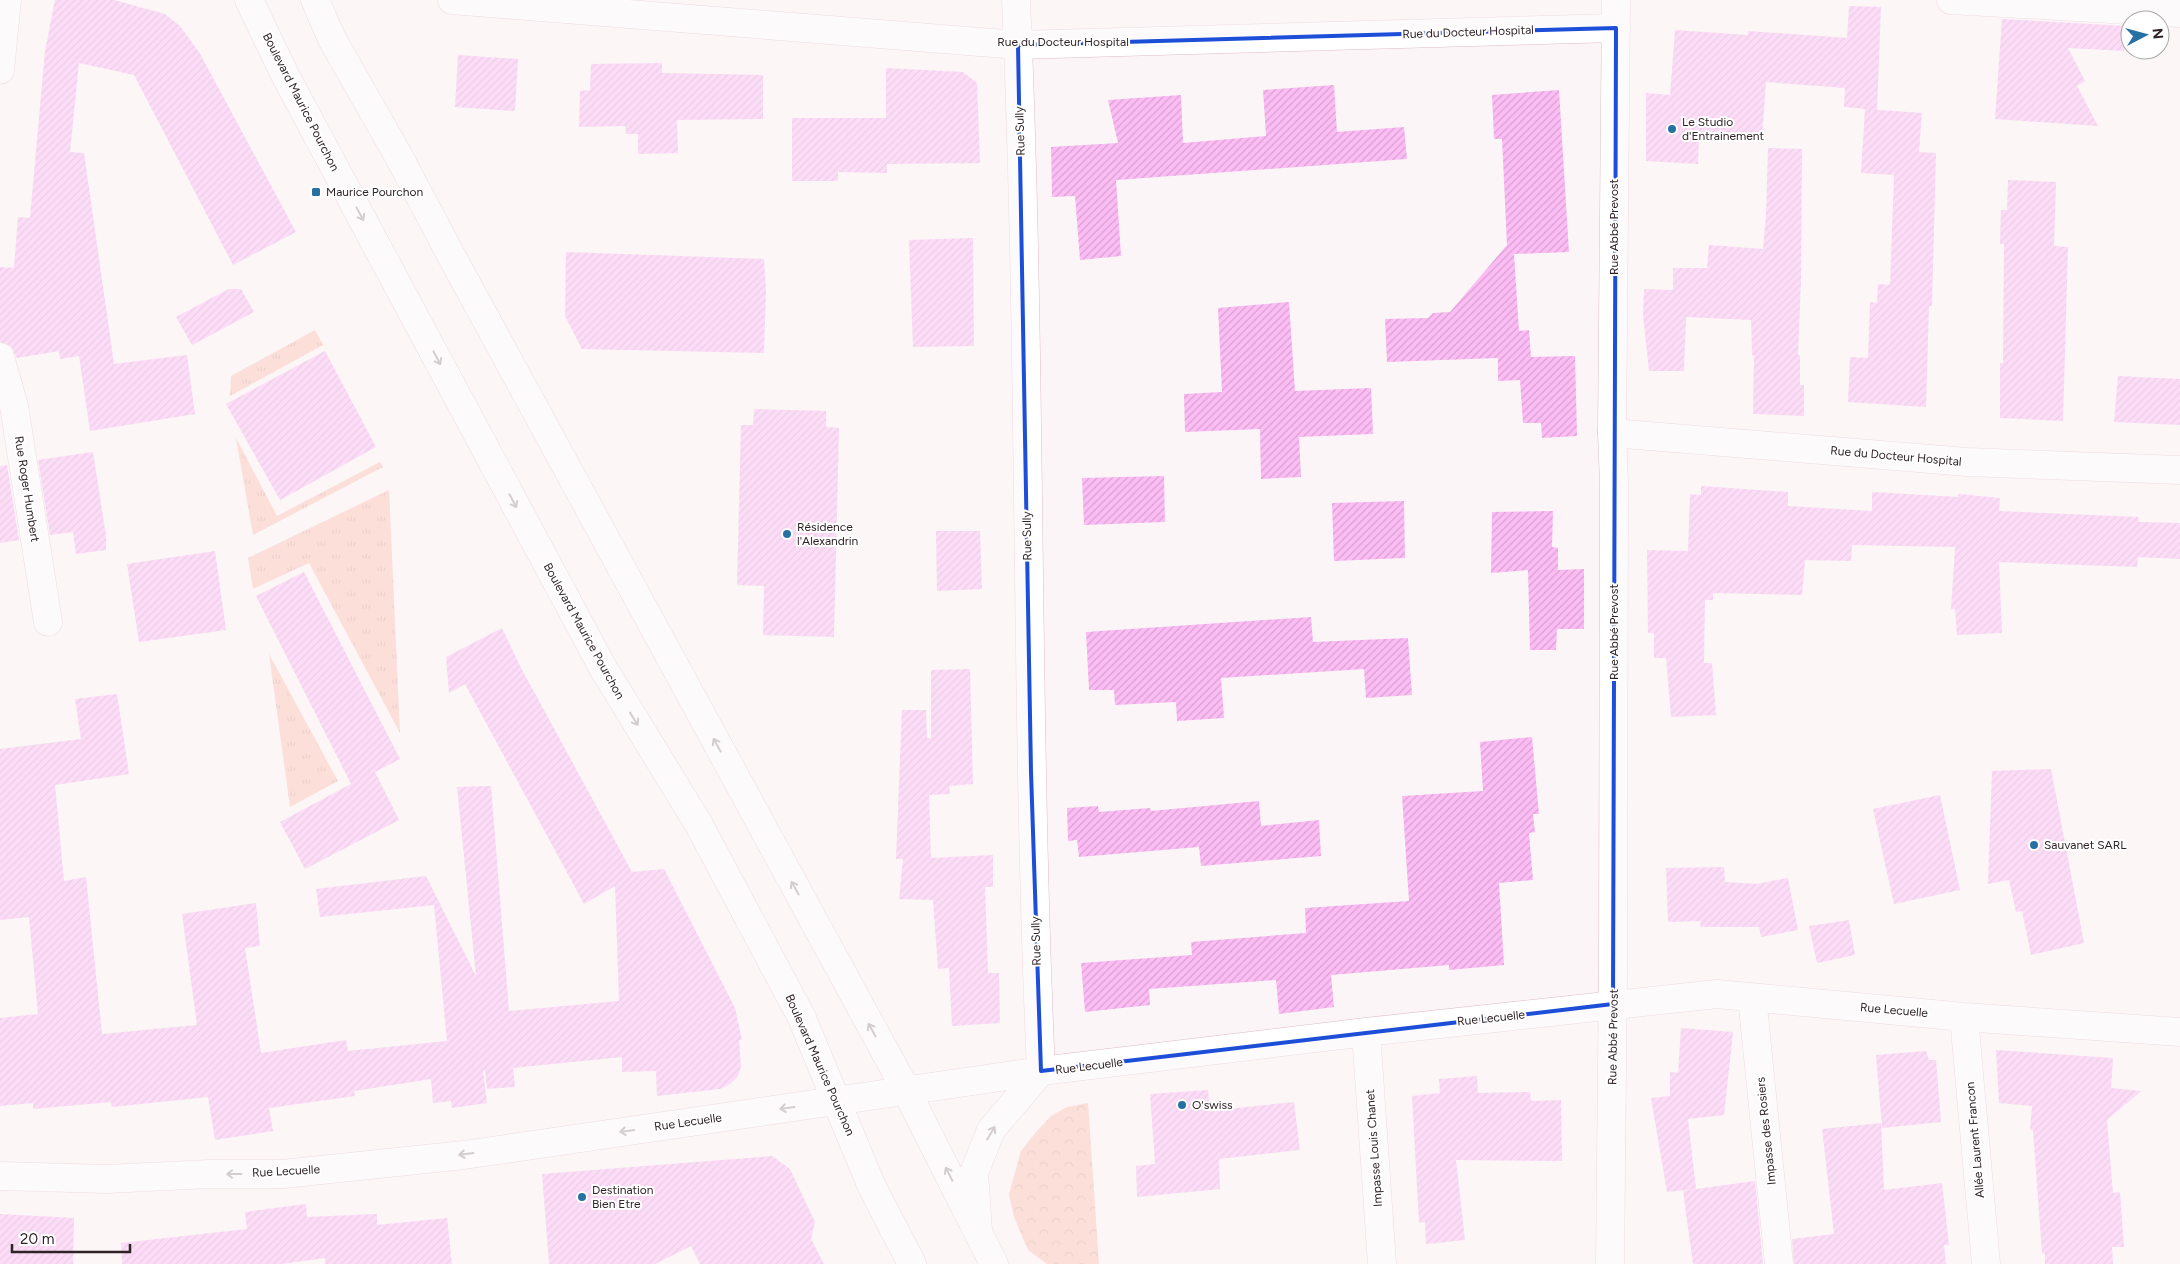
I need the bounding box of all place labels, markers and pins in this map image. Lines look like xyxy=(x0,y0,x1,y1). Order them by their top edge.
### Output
place label: Le Studio d'Entrainement xyxy=(1682,115,1764,143)
marker: Le Studio d'Entrainement xyxy=(1666,123,1678,135)
place label: Maurice Pourchon xyxy=(326,185,424,199)
marker: Maurice Pourchon xyxy=(310,186,322,198)
place label: Résidence l'Alexandrin xyxy=(797,520,859,548)
marker: Résidence l'Alexandrin xyxy=(781,528,793,540)
place label: Sauvanet SARL xyxy=(2044,838,2127,852)
marker: Sauvanet SARL xyxy=(2028,839,2040,851)
place label: O'swiss xyxy=(1192,1098,1233,1112)
marker: O'swiss xyxy=(1176,1099,1188,1111)
place label: Destination Bien Etre xyxy=(592,1183,654,1211)
marker: Destination Bien Etre xyxy=(576,1191,588,1203)

